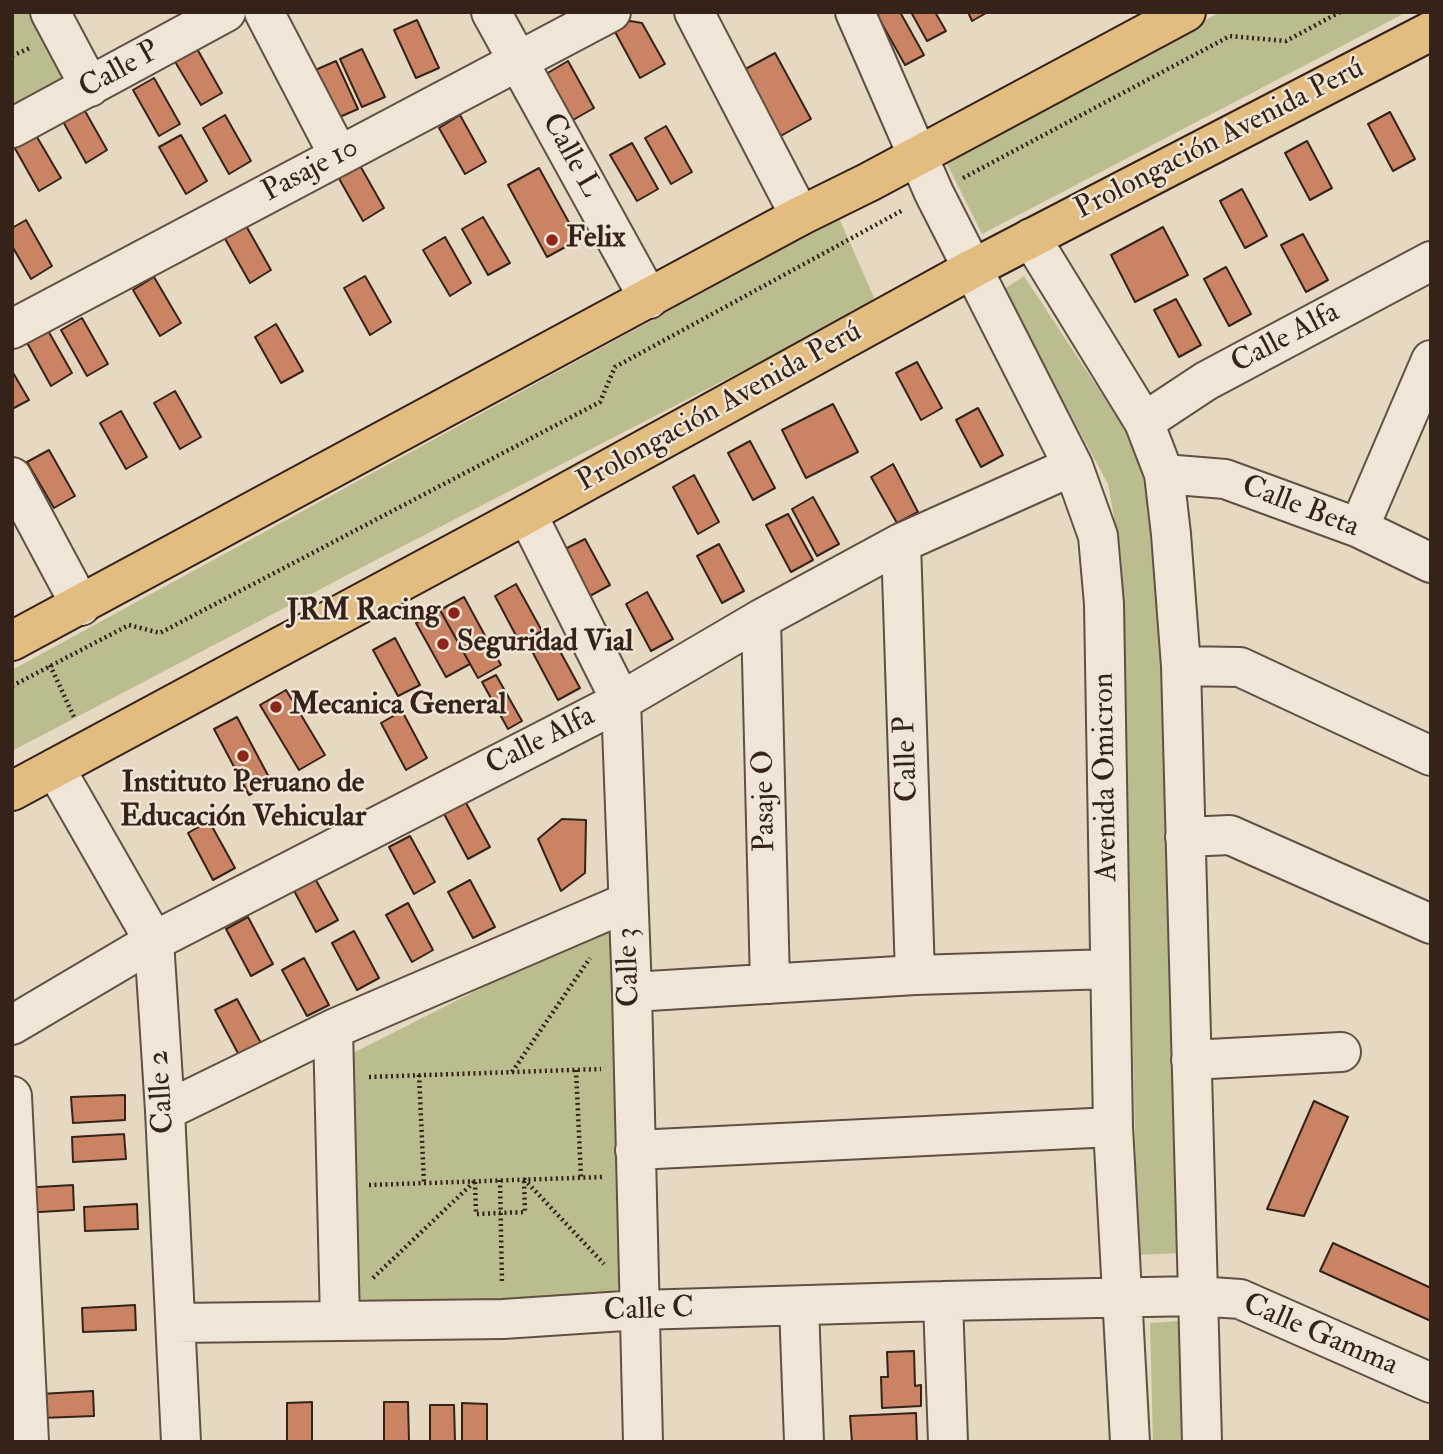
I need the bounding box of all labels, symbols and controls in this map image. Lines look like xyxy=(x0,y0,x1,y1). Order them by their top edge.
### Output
street label: Calle P xyxy=(74,34,166,108)
street label: Prolongación Avenida Perú xyxy=(1069,51,1371,229)
street label: Calle L xyxy=(532,108,608,204)
street label: Pasaje 10 xyxy=(257,131,365,211)
place label: Felix xyxy=(566,222,626,258)
marker: Felix xyxy=(544,232,560,248)
street label: Calle Alfa xyxy=(1226,296,1346,382)
street label: Prolongación Avenida Perú xyxy=(572,315,868,501)
street label: Calle Beta xyxy=(1236,469,1364,547)
place label: JRM Racing xyxy=(287,595,440,631)
marker: JRM Racing xyxy=(446,605,462,621)
place label: Seguridad Vial xyxy=(457,626,633,662)
marker: Seguridad Vial xyxy=(435,636,451,652)
street label: Avenida Omicron xyxy=(1087,672,1127,882)
place label: Mecanica General xyxy=(290,689,507,725)
marker: Mecanica General xyxy=(268,699,284,715)
street label: Calle Alfa xyxy=(481,699,601,785)
street label: Calle P xyxy=(889,715,927,803)
marker: Instituto Peruano de Educación Vehicular xyxy=(235,748,251,764)
street label: Pasaje O xyxy=(747,750,785,852)
place label: Instituto Peruano de Educación Vehicular xyxy=(120,767,366,838)
street label: Calle 3 xyxy=(611,926,649,1008)
street label: Calle 2 xyxy=(142,1049,184,1135)
street label: Calle Gamma xyxy=(1237,1287,1403,1385)
street label: Calle C xyxy=(603,1291,695,1331)

